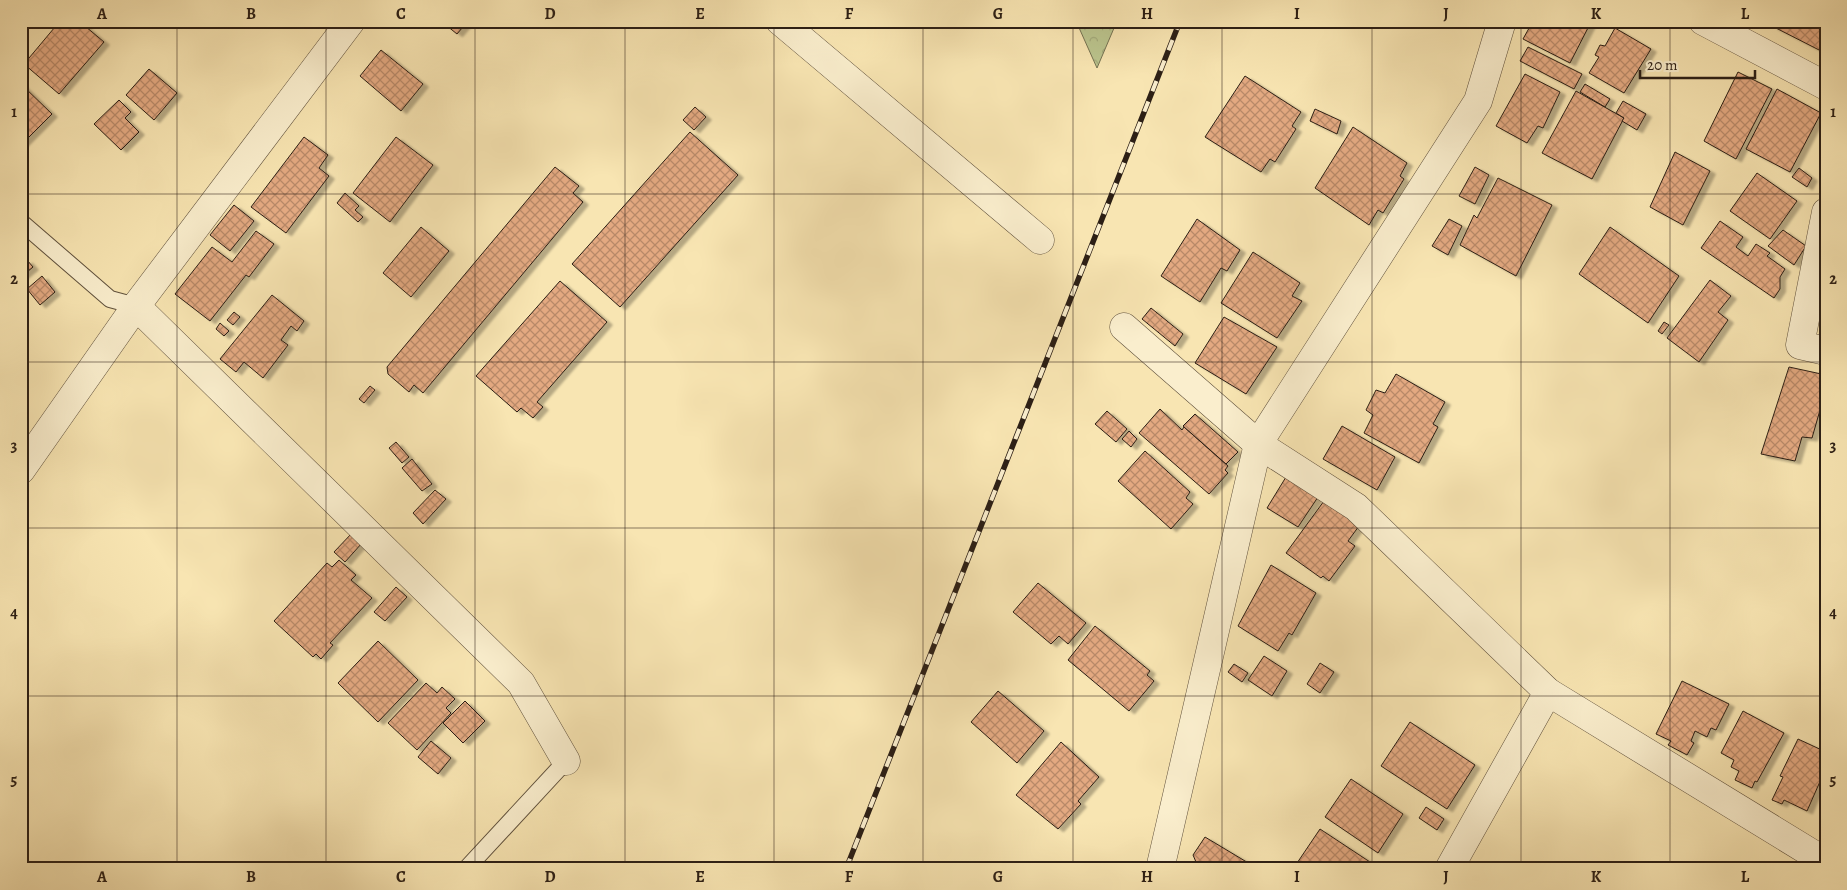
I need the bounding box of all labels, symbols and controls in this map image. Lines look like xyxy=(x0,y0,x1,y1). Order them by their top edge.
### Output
text: A xyxy=(96,3,108,25)
text: B xyxy=(246,3,256,25)
text: C xyxy=(396,3,406,25)
text: D xyxy=(544,3,556,25)
text: E xyxy=(695,3,705,25)
text: F xyxy=(845,3,854,25)
text: G xyxy=(993,3,1003,25)
text: H xyxy=(1141,3,1153,25)
text: I xyxy=(1294,3,1300,25)
text: J xyxy=(1443,3,1449,25)
text: K xyxy=(1591,3,1602,25)
text: L xyxy=(1741,3,1750,25)
scale bar xyxy=(1640,48,1754,80)
text: 20 m xyxy=(1647,55,1678,75)
text: 1 xyxy=(11,101,17,123)
text: 1 xyxy=(1830,101,1836,123)
text: 2 xyxy=(10,268,18,290)
text: 2 xyxy=(1829,268,1837,290)
text: 3 xyxy=(11,435,18,457)
text: 3 xyxy=(1830,435,1837,457)
text: 4 xyxy=(10,602,18,624)
text: 4 xyxy=(1829,602,1837,624)
text: 5 xyxy=(11,769,18,791)
text: 5 xyxy=(1830,769,1837,791)
text: A xyxy=(96,866,108,888)
text: B xyxy=(246,866,256,888)
text: C xyxy=(396,866,406,888)
text: D xyxy=(544,866,556,888)
text: E xyxy=(695,866,705,888)
text: F xyxy=(845,866,854,888)
text: G xyxy=(993,866,1003,888)
text: H xyxy=(1141,866,1153,888)
text: I xyxy=(1294,866,1300,888)
text: J xyxy=(1443,866,1449,888)
text: K xyxy=(1591,866,1602,888)
text: L xyxy=(1741,866,1750,888)

